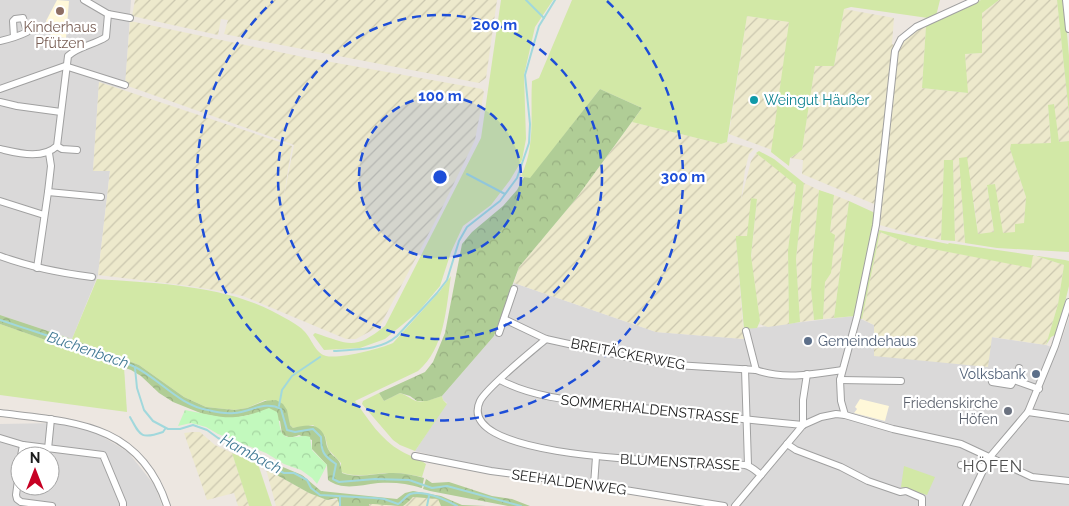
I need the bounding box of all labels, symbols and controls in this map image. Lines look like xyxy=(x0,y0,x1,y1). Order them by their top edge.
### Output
marker: Kinderhaus Pfützen xyxy=(54,5,66,17)
text: 200 m xyxy=(473,16,517,34)
place label: Kinderhaus Pfützen xyxy=(24,19,97,51)
text: 100 m xyxy=(418,87,462,105)
place label: Weingut Häußer xyxy=(764,92,870,108)
marker: Weingut Häußer xyxy=(748,94,760,106)
centre of rings xyxy=(431,168,449,186)
text: 300 m xyxy=(661,168,705,186)
water label: Buchenbach xyxy=(45,328,131,372)
street label: BREITÄCKERWEG xyxy=(569,333,687,373)
place label: Gemeindehaus xyxy=(818,333,917,349)
marker: Gemeindehaus xyxy=(802,335,814,347)
place label: Volksbank xyxy=(959,366,1027,382)
marker: Volksbank xyxy=(1030,368,1042,380)
street label: SOMMERHALDENSTRASSE xyxy=(560,392,740,426)
place label: Friedenskirche Höfen xyxy=(903,395,998,427)
marker: Friedenskirche Höfen xyxy=(1002,405,1014,417)
water label: Hambach xyxy=(217,430,285,478)
north arrow xyxy=(10,446,60,496)
text: N xyxy=(30,450,40,466)
street label: BLUMENSTRASSE xyxy=(620,451,740,473)
district label: HÖFEN xyxy=(963,456,1023,476)
street label: SEEHALDENWEG xyxy=(511,466,627,498)

